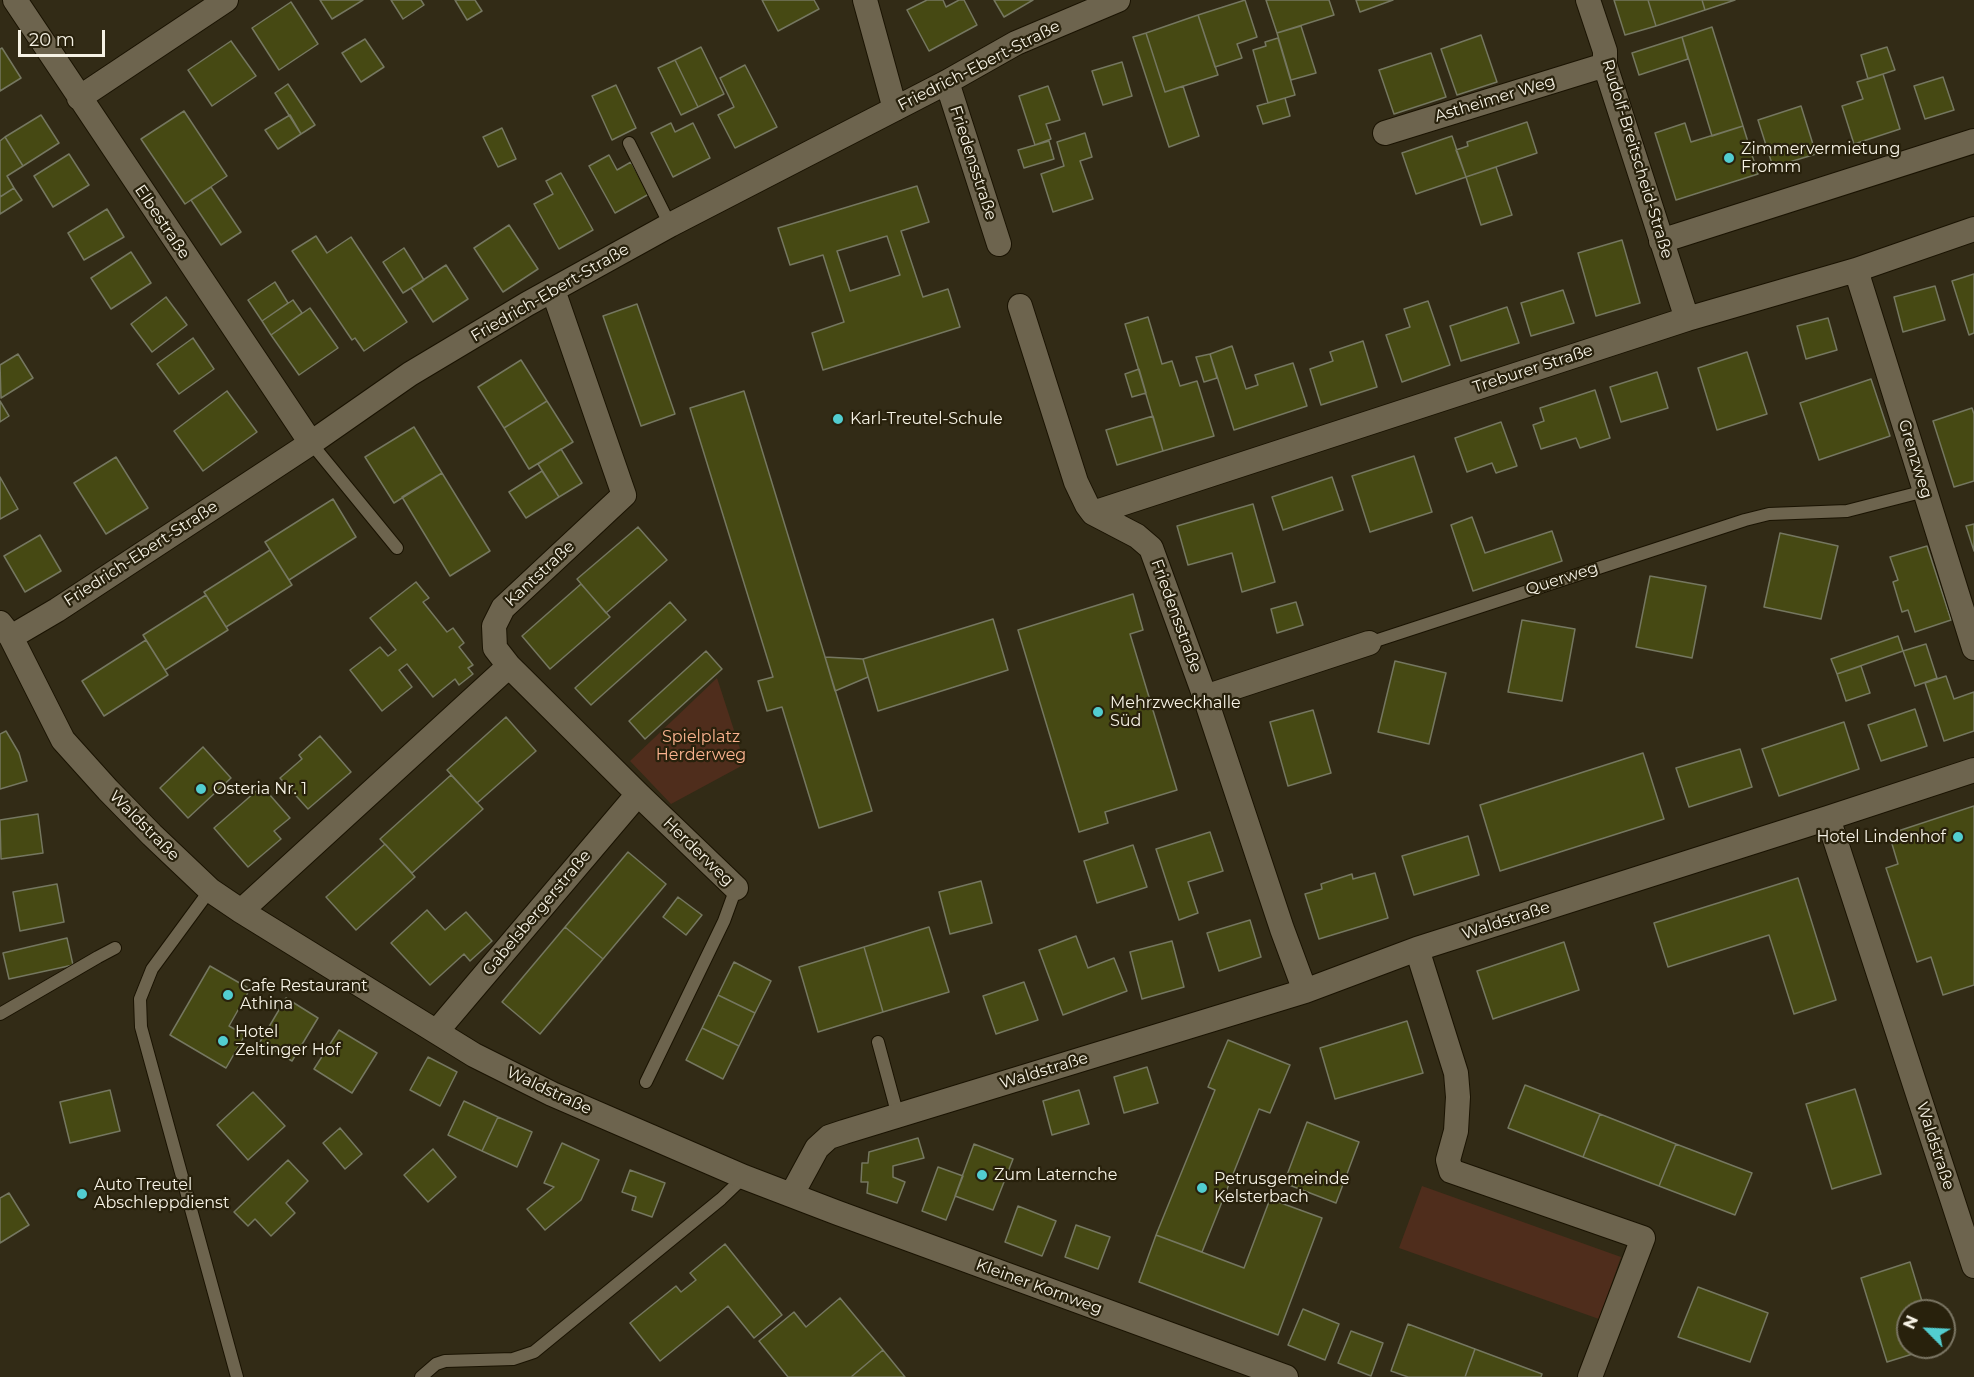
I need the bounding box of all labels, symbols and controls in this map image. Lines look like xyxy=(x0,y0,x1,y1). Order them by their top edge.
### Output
street label: Friedrich-Ebert-Straße xyxy=(895,17,1063,115)
scale bar xyxy=(21,18,108,56)
text: 20 m xyxy=(29,29,75,51)
street label: Rudolf-Breitscheid-Straße xyxy=(1597,57,1677,261)
street label: Astheimer Weg xyxy=(1432,72,1558,126)
street label: Friedensstraße xyxy=(945,103,1001,223)
place label: Zimmervermietung Fromm xyxy=(1741,139,1900,177)
marker: Zimmervermietung Fromm xyxy=(1722,151,1736,165)
street label: Elbestraße xyxy=(130,181,194,263)
street label: Friedrich-Ebert-Straße xyxy=(468,240,632,346)
street label: Treburer Straße xyxy=(1471,341,1595,397)
place label: Karl-Treutel-Schule xyxy=(850,409,1003,429)
marker: Karl-Treutel-Schule xyxy=(831,412,845,426)
street label: Grenzweg xyxy=(1894,417,1936,501)
street label: Friedrich-Ebert-Straße xyxy=(61,497,221,611)
street label: Kantstraße xyxy=(501,537,579,611)
street label: Friedensstraße xyxy=(1147,557,1205,675)
street label: Querweg xyxy=(1523,558,1601,600)
place label: Mehrzweckhalle Süd xyxy=(1110,693,1241,731)
marker: Mehrzweckhalle Süd xyxy=(1091,705,1105,719)
park label: Spielplatz Herderweg xyxy=(656,727,746,765)
place label: Osteria Nr. 1 xyxy=(213,779,307,799)
marker: Osteria Nr. 1 xyxy=(194,782,208,796)
street label: Waldstraße xyxy=(105,787,183,865)
street label: Herderweg xyxy=(659,814,737,890)
place label: Hotel Lindenhof xyxy=(1816,827,1946,847)
marker: Hotel Lindenhof xyxy=(1951,830,1965,844)
street label: Gabelsbergerstraße xyxy=(479,846,595,980)
street label: Waldstraße xyxy=(1460,898,1552,944)
place label: Cafe Restaurant Athina xyxy=(240,976,368,1014)
marker: Cafe Restaurant Athina xyxy=(221,988,235,1002)
place label: Hotel Zeltinger Hof xyxy=(235,1022,340,1060)
marker: Hotel Zeltinger Hof xyxy=(216,1034,230,1048)
street label: Waldstraße xyxy=(998,1048,1090,1094)
street label: Waldstraße xyxy=(504,1063,594,1119)
street label: Waldstraße xyxy=(1912,1100,1958,1192)
place label: Zum Laternche xyxy=(994,1165,1117,1185)
marker: Zum Laternche xyxy=(975,1168,989,1182)
place label: Petrusgemeinde Kelsterbach xyxy=(1214,1169,1349,1207)
place label: Auto Treutel Abschleppdienst xyxy=(94,1175,229,1213)
marker: Petrusgemeinde Kelsterbach xyxy=(1195,1181,1209,1195)
marker: Auto Treutel Abschleppdienst xyxy=(75,1187,89,1201)
street label: Kleiner Kornweg xyxy=(973,1255,1105,1319)
north arrow xyxy=(1896,1299,1956,1359)
text: N xyxy=(1900,1313,1922,1332)

